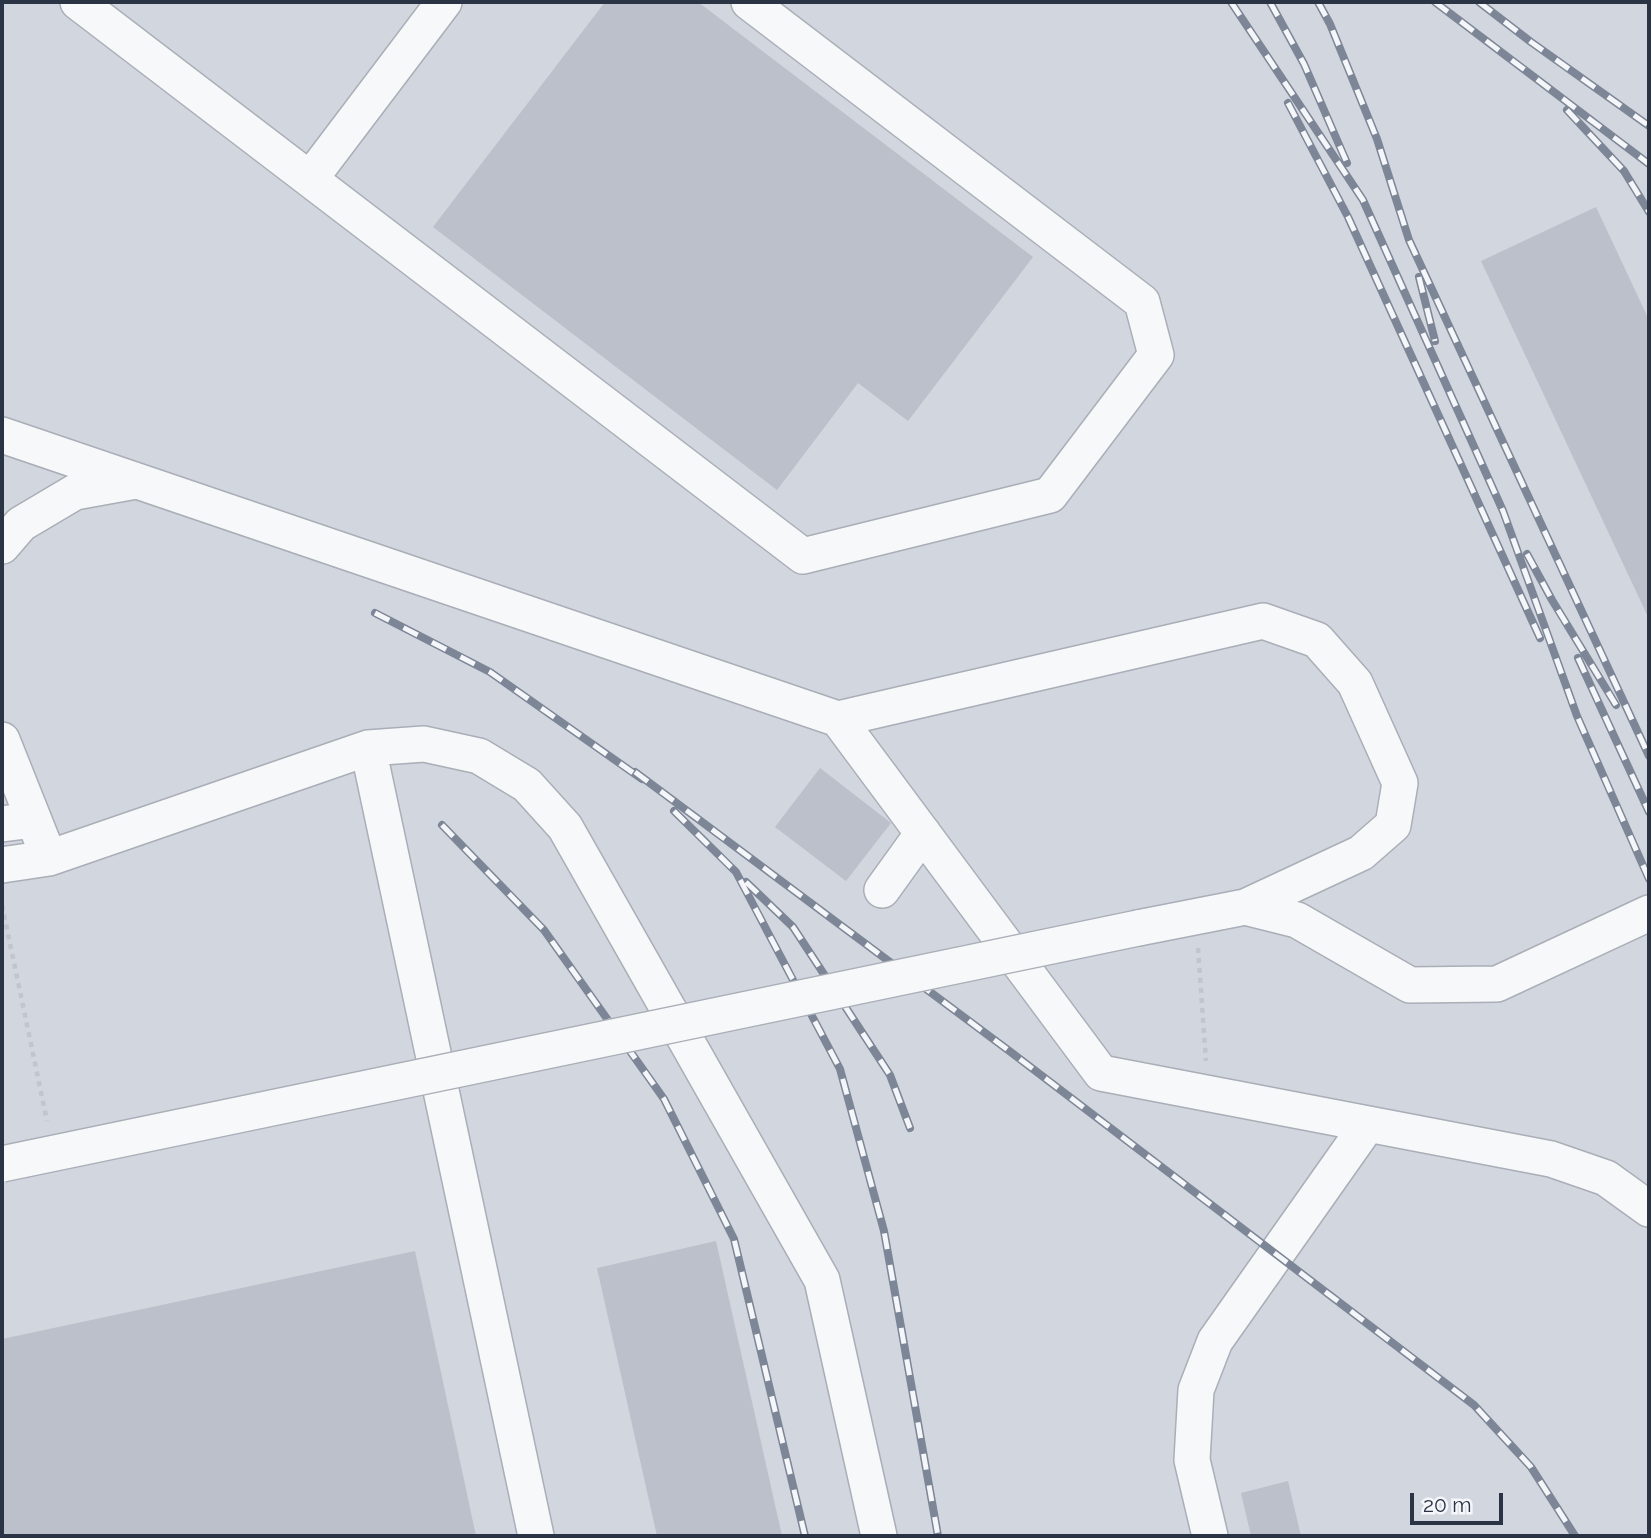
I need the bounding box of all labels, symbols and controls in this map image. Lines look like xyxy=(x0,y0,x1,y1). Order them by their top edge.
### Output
scale bar xyxy=(1413,1478,1506,1522)
text: 20 m xyxy=(1423,1492,1471,1517)

